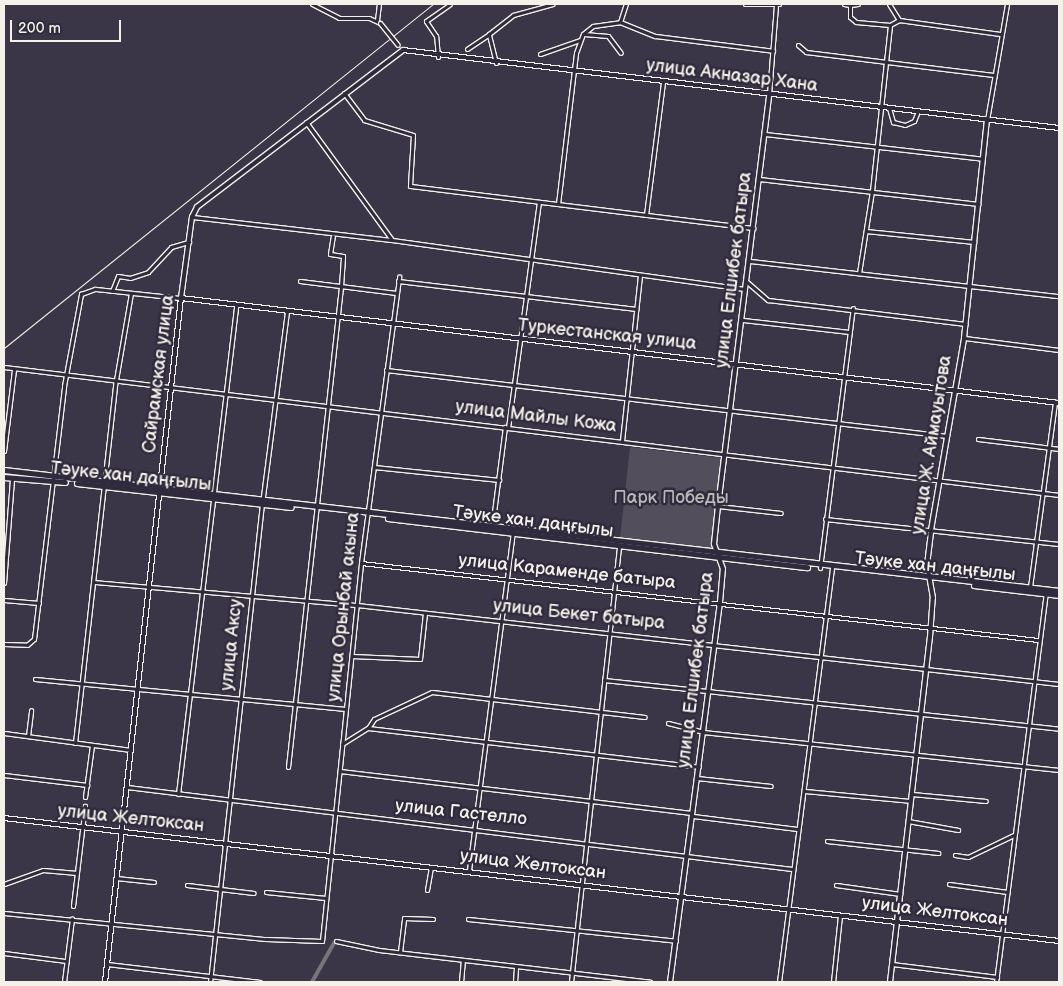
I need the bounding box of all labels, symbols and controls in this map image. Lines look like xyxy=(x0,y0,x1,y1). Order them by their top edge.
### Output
scale bar xyxy=(12,10,124,42)
text: 200 m xyxy=(18,19,61,38)
street label: улица Акназар Хана xyxy=(645,55,819,97)
street label: улица Елшибек батыра xyxy=(711,171,757,369)
street label: Сайрамская улица xyxy=(139,294,179,454)
street label: Туркестанская улица xyxy=(517,315,697,355)
street label: улица Ж. Аймауытова xyxy=(907,354,957,536)
street label: улица Майлы Кожа xyxy=(454,396,618,438)
street label: Тәуке хан даңғылы xyxy=(50,458,212,496)
park label: Парк Победы xyxy=(613,487,729,509)
street label: Тәуке хан даңғылы xyxy=(452,501,614,543)
street label: улица Орынбай акына xyxy=(323,511,365,703)
street label: Тәуке хан даңғылы xyxy=(854,548,1016,586)
street label: улица Караменде батыра xyxy=(457,550,677,594)
street label: улица Елшибек батыра xyxy=(673,571,719,769)
street label: улица Бекет батыра xyxy=(492,595,666,635)
street label: улица Аксу xyxy=(216,598,248,692)
street label: улица Гастелло xyxy=(394,795,528,831)
street label: улица Желтоксан xyxy=(57,801,205,837)
street label: улица Желтоксан xyxy=(459,845,607,885)
street label: улица Желтоксан xyxy=(861,892,1009,932)

